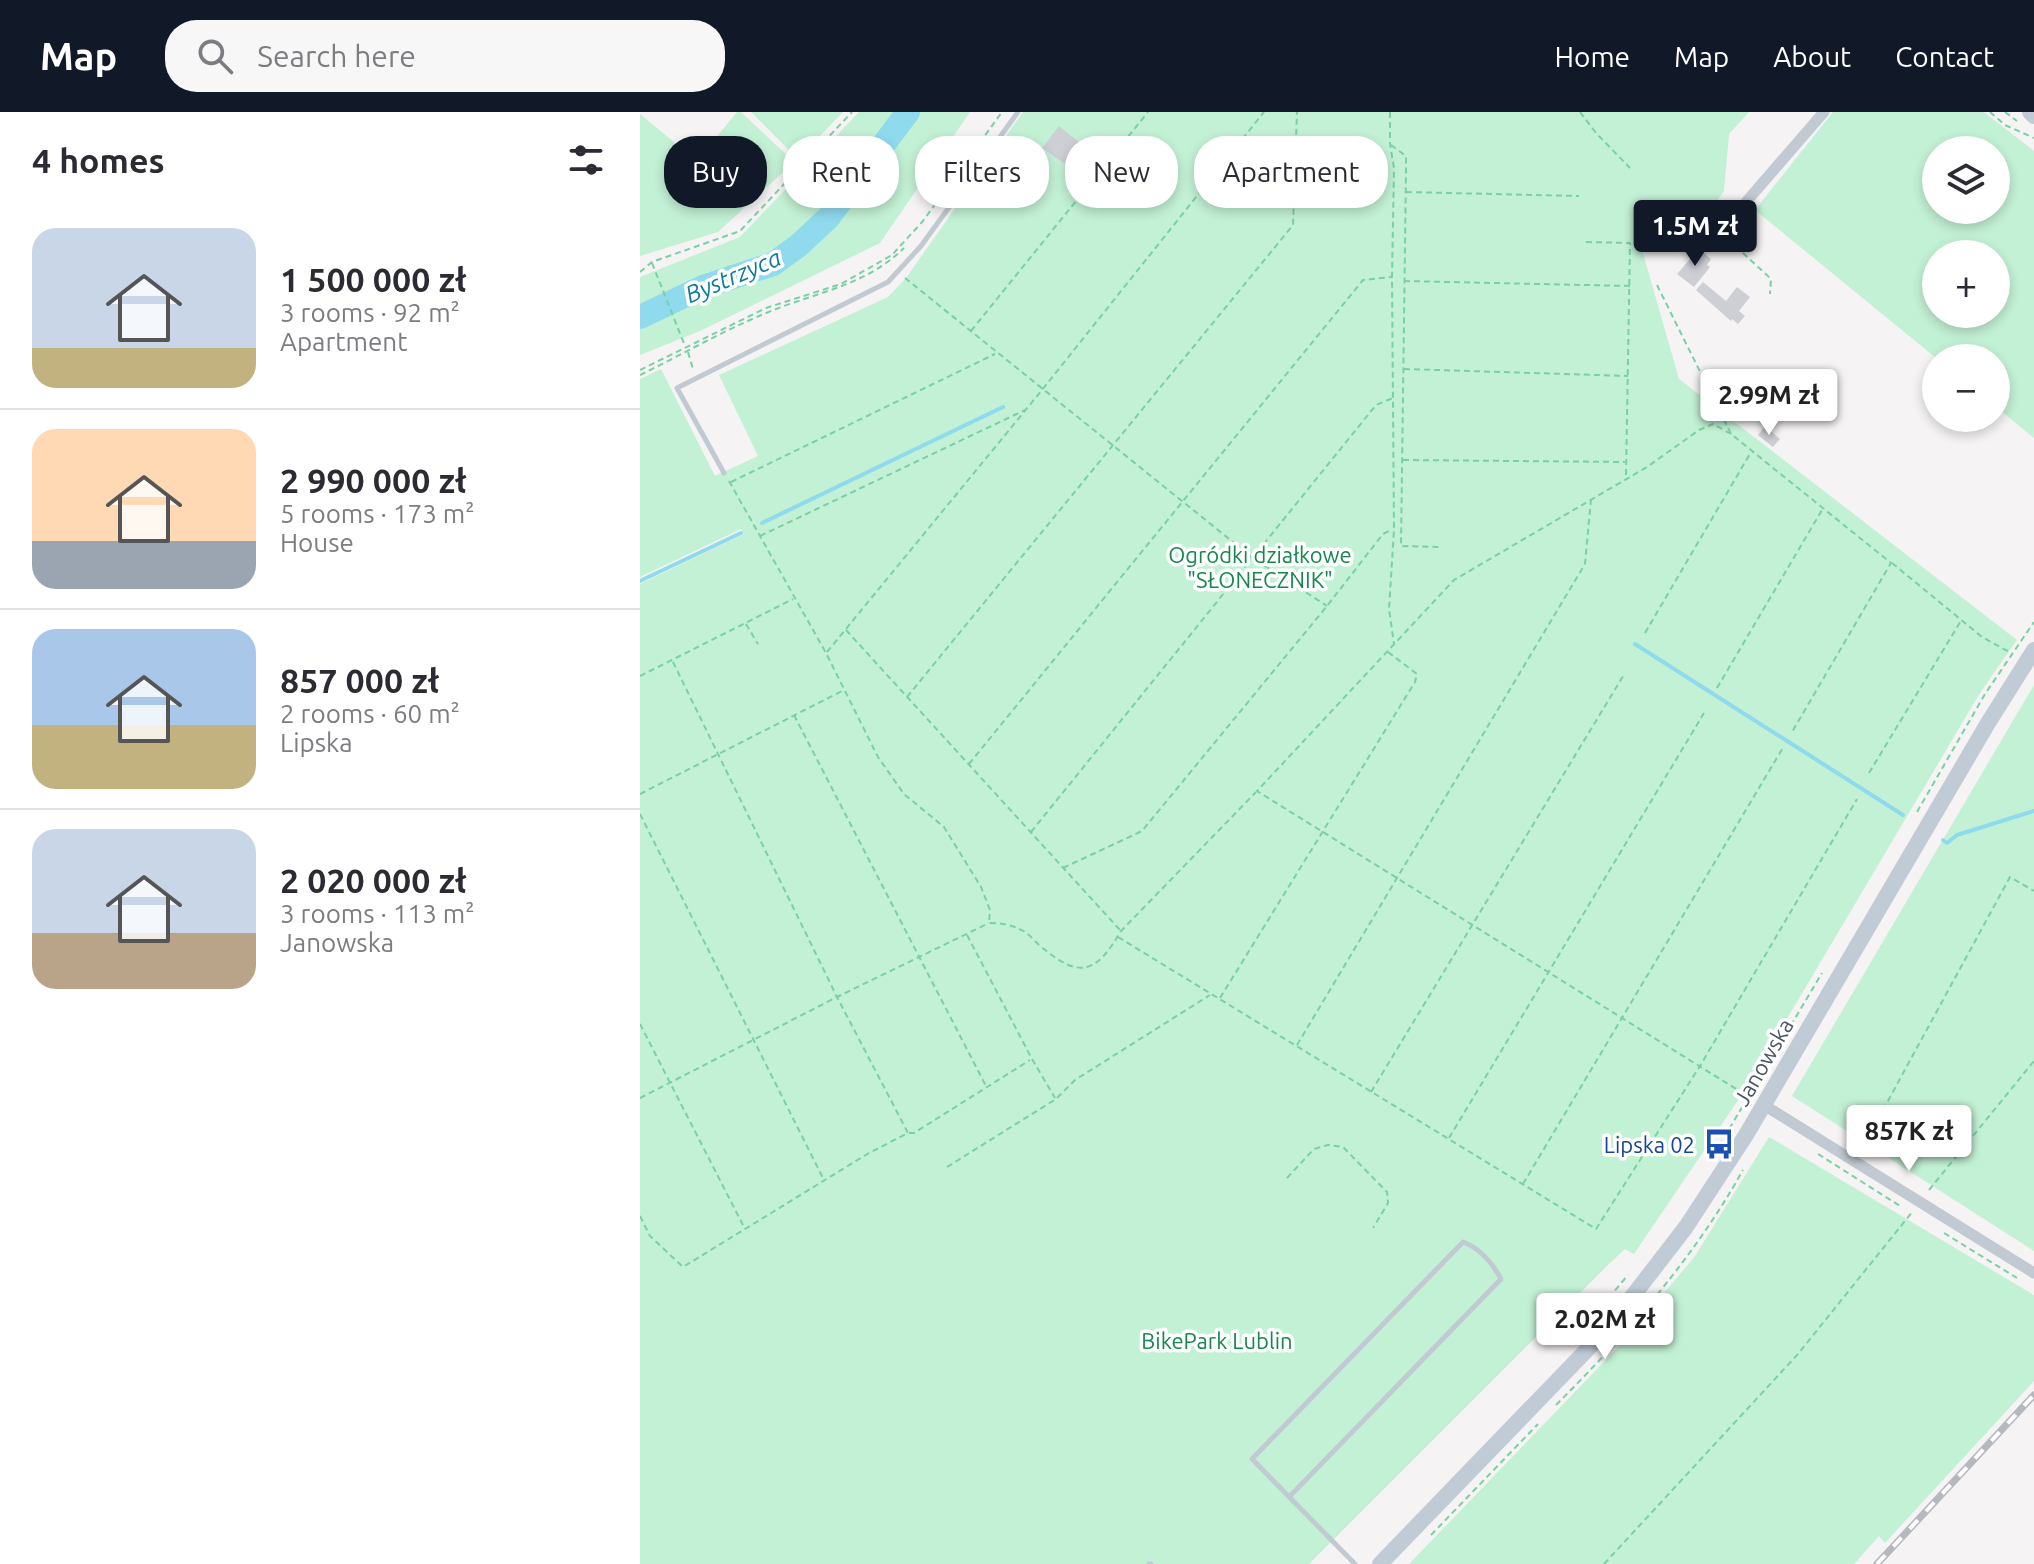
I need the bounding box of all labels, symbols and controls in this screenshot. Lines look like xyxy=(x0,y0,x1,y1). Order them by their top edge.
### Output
search box xyxy=(165,20,725,92)
icon: search xyxy=(193,34,237,78)
text: Map xyxy=(40,35,117,77)
text: Search here xyxy=(257,39,416,73)
text: Home xyxy=(1555,41,1630,72)
text: Map xyxy=(1674,41,1729,72)
text: About xyxy=(1773,41,1851,72)
text: Contact xyxy=(1895,41,1994,72)
chip: Buy xyxy=(664,136,767,208)
chip: Rent xyxy=(783,136,899,208)
chip: Filters xyxy=(915,136,1049,208)
chip: New xyxy=(1065,136,1178,208)
chip: Apartment xyxy=(1194,136,1388,208)
map controls xyxy=(1922,136,2010,432)
button: layers xyxy=(1922,136,2010,224)
icon: filters xyxy=(564,138,608,182)
text: 4 homes xyxy=(32,141,165,179)
pin: 1.5M zł xyxy=(1621,200,1769,268)
text: 1.5M zł xyxy=(1652,211,1738,240)
button: + xyxy=(1922,240,2010,328)
water label: Bystrzyca xyxy=(681,244,785,308)
icon: home xyxy=(96,260,192,356)
text: 1 500 000 zł xyxy=(280,260,467,298)
text: 3 rooms · 92 m² xyxy=(280,298,460,327)
text: Apartment xyxy=(280,327,407,356)
button: − xyxy=(1922,344,2010,432)
pin: 2.99M zł xyxy=(1686,369,1852,437)
text: 2.99M zł xyxy=(1718,380,1820,409)
icon: home xyxy=(96,461,192,557)
text: 2 990 000 zł xyxy=(280,461,467,499)
text: 5 rooms · 173 m² xyxy=(280,499,475,528)
text: House xyxy=(280,528,354,557)
park label: Ogródki działkowe "SŁONECZNIK" xyxy=(1168,542,1352,592)
icon: home xyxy=(96,661,192,757)
text: 857 000 zł xyxy=(280,661,439,699)
text: 2 rooms · 60 m² xyxy=(280,699,460,728)
text: Lipska xyxy=(280,728,353,757)
icon: home xyxy=(96,861,192,957)
text: 2 020 000 zł xyxy=(280,861,467,899)
text: 3 rooms · 113 m² xyxy=(280,899,475,928)
text: Janowska xyxy=(280,928,394,957)
street label: Janowska xyxy=(1728,1014,1798,1110)
pin: 857K zł xyxy=(1835,1105,1983,1173)
text: 857K zł xyxy=(1864,1116,1954,1145)
bus stop icon: Lipska 02 xyxy=(1702,1127,1736,1161)
place label: Lipska 02 xyxy=(1604,1132,1695,1157)
pin: 2.02M zł xyxy=(1522,1293,1688,1361)
text: 2.02M zł xyxy=(1554,1304,1656,1333)
park label: BikePark Lublin xyxy=(1141,1328,1293,1353)

